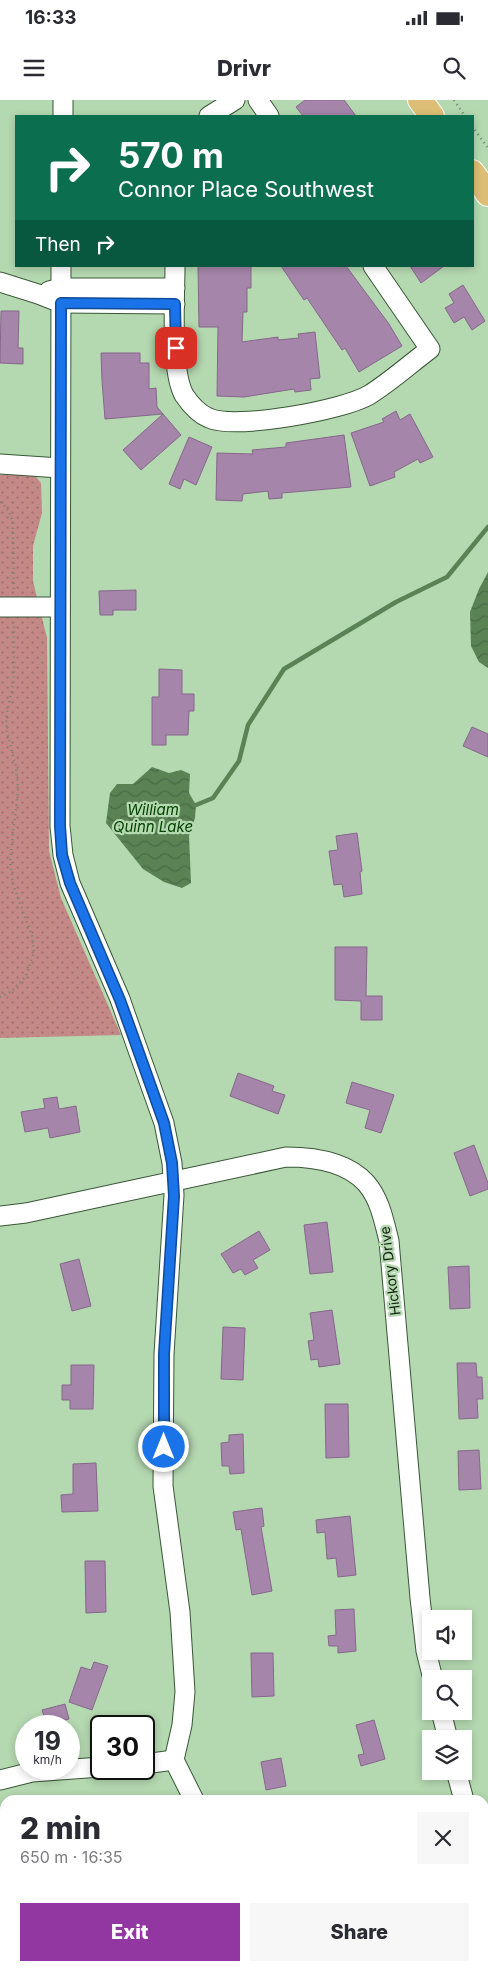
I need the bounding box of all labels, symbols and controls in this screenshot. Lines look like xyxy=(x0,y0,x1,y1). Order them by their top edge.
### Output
text: 16:33 xyxy=(25,6,76,29)
icon: menu xyxy=(20,54,48,82)
icon: search xyxy=(440,54,468,82)
text: Drivr xyxy=(217,55,271,81)
text: 570 m xyxy=(118,134,224,176)
icon: right xyxy=(35,135,100,200)
text: Connor Place Southwest xyxy=(118,176,374,202)
icon: right xyxy=(91,230,119,258)
text: Then xyxy=(35,233,81,256)
pin xyxy=(155,327,197,369)
icon: arrive xyxy=(162,334,190,362)
water label: William Quinn Lake xyxy=(113,800,193,836)
street label: Hickory Drive xyxy=(376,1226,403,1317)
position arrow xyxy=(137,1420,189,1472)
map controls xyxy=(422,1610,472,1780)
button: sound xyxy=(422,1610,472,1660)
button: search xyxy=(422,1670,472,1720)
speed limit sign: 30 xyxy=(90,1715,155,1780)
text: 19 xyxy=(34,1726,61,1756)
button: layers xyxy=(422,1730,472,1780)
text: km/h xyxy=(33,1752,62,1767)
text: 2 min xyxy=(20,1810,101,1846)
button: close xyxy=(417,1812,469,1864)
text: 650 m · 16:35 xyxy=(20,1847,123,1867)
button: Exit xyxy=(20,1903,240,1961)
button: Share xyxy=(250,1903,469,1961)

